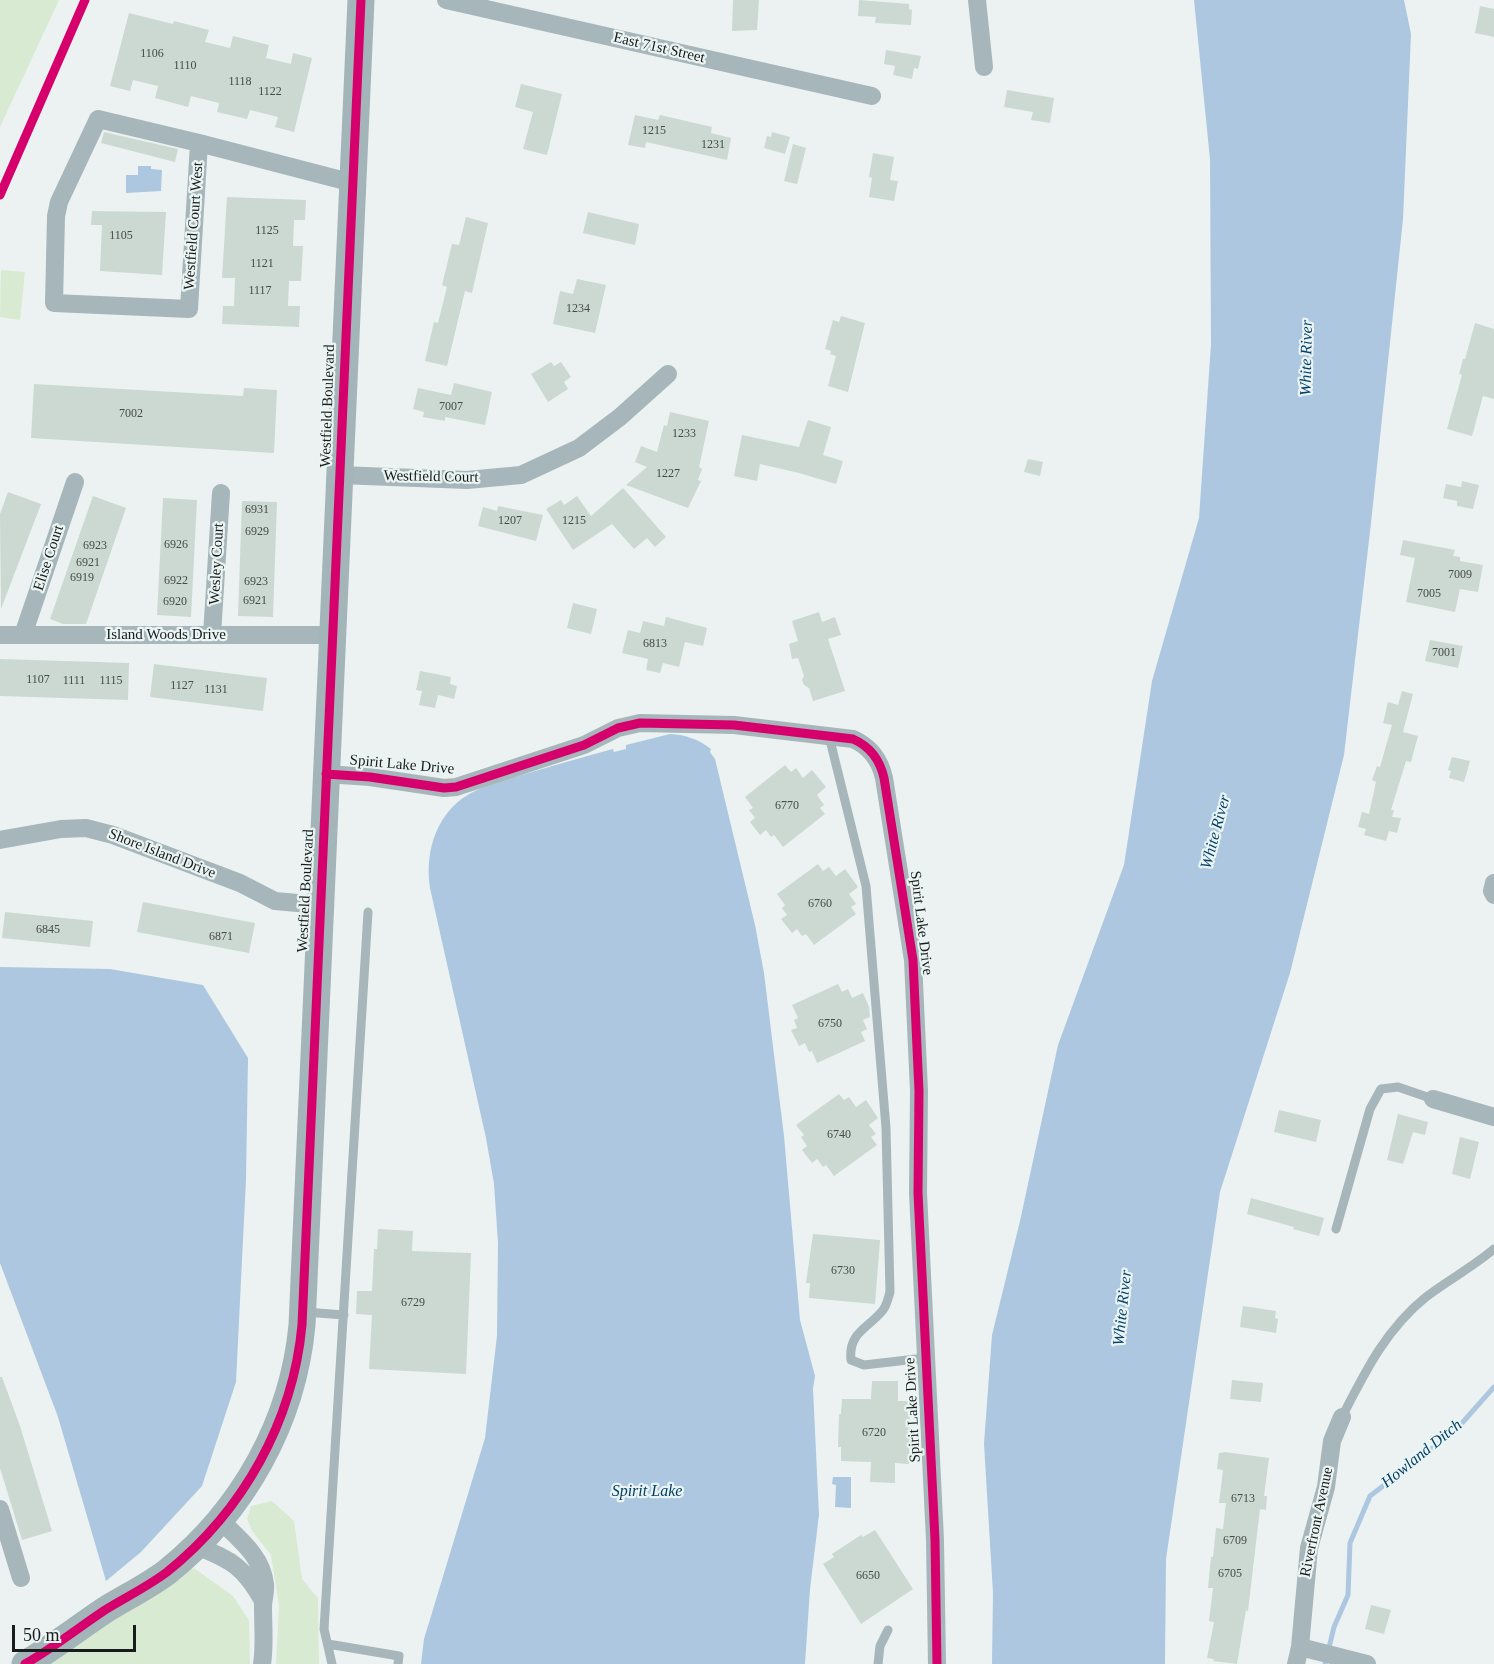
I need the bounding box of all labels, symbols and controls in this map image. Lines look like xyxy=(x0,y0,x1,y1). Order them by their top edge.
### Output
street label: East 71st Street xyxy=(612,29,706,67)
house number: 1106 xyxy=(140,47,164,61)
house number: 1110 xyxy=(173,59,197,73)
house number: 1118 xyxy=(228,75,252,89)
house number: 1122 xyxy=(258,85,282,99)
house number: 1215 xyxy=(642,124,666,138)
house number: 1231 xyxy=(701,138,725,152)
street label: Westfield Court West xyxy=(181,161,207,291)
house number: 1125 xyxy=(255,224,279,238)
house number: 1105 xyxy=(109,229,133,243)
house number: 1121 xyxy=(250,257,274,271)
house number: 1117 xyxy=(248,284,272,298)
house number: 1234 xyxy=(566,302,590,316)
water label: White River xyxy=(1297,320,1317,396)
street label: Westfield Boulevard xyxy=(317,344,339,468)
house number: 7007 xyxy=(439,400,463,414)
house number: 7002 xyxy=(119,407,143,421)
house number: 1233 xyxy=(672,427,696,441)
street label: Westfield Court xyxy=(383,467,479,487)
house number: 1227 xyxy=(656,467,680,481)
house number: 6931 xyxy=(245,503,269,517)
house number: 1207 xyxy=(498,514,522,528)
house number: 1215 xyxy=(562,514,586,528)
street label: Elise Court xyxy=(30,523,68,593)
street label: Wesley Court xyxy=(206,523,228,605)
house number: 6929 xyxy=(245,525,269,539)
house number: 6926 xyxy=(164,538,188,552)
house number: 6923 xyxy=(83,539,107,553)
house number: 6921 xyxy=(76,556,100,570)
house number: 7009 xyxy=(1448,568,1472,582)
house number: 6919 xyxy=(70,571,94,585)
house number: 6922 xyxy=(164,574,188,588)
house number: 6923 xyxy=(244,575,268,589)
house number: 7005 xyxy=(1417,587,1441,601)
house number: 6921 xyxy=(243,594,267,608)
house number: 6920 xyxy=(163,595,187,609)
street label: Island Woods Drive xyxy=(106,626,226,644)
house number: 6813 xyxy=(643,637,667,651)
house number: 7001 xyxy=(1432,646,1456,660)
house number: 1107 xyxy=(26,673,50,687)
house number: 1111 xyxy=(63,674,85,688)
house number: 1115 xyxy=(99,674,123,688)
house number: 1127 xyxy=(170,679,194,693)
house number: 1131 xyxy=(204,683,228,697)
street label: Spirit Lake Drive xyxy=(349,751,455,779)
water label: White River xyxy=(1197,793,1235,871)
house number: 6770 xyxy=(775,799,799,813)
street label: Shore Island Drive xyxy=(106,825,218,883)
street label: Westfield Boulevard xyxy=(294,829,318,953)
street label: Spirit Lake Drive xyxy=(906,870,936,976)
house number: 6760 xyxy=(808,897,832,911)
house number: 6845 xyxy=(36,923,60,937)
house number: 6871 xyxy=(209,930,233,944)
house number: 6750 xyxy=(818,1017,842,1031)
house number: 6740 xyxy=(827,1128,851,1142)
house number: 6730 xyxy=(831,1264,855,1278)
water label: White River xyxy=(1109,1269,1137,1347)
house number: 6729 xyxy=(401,1296,425,1310)
street label: Spirit Lake Drive xyxy=(901,1357,925,1463)
water label: Howland Ditch xyxy=(1378,1416,1466,1492)
house number: 6720 xyxy=(862,1426,886,1440)
street label: Riverfront Avenue xyxy=(1297,1465,1337,1579)
water label: Spirit Lake xyxy=(612,1482,682,1502)
house number: 6713 xyxy=(1231,1492,1255,1506)
house number: 6709 xyxy=(1223,1534,1247,1548)
house number: 6705 xyxy=(1218,1567,1242,1581)
house number: 6650 xyxy=(856,1569,880,1583)
scale bar xyxy=(15,1613,140,1651)
text: 50 m xyxy=(23,1625,60,1645)

